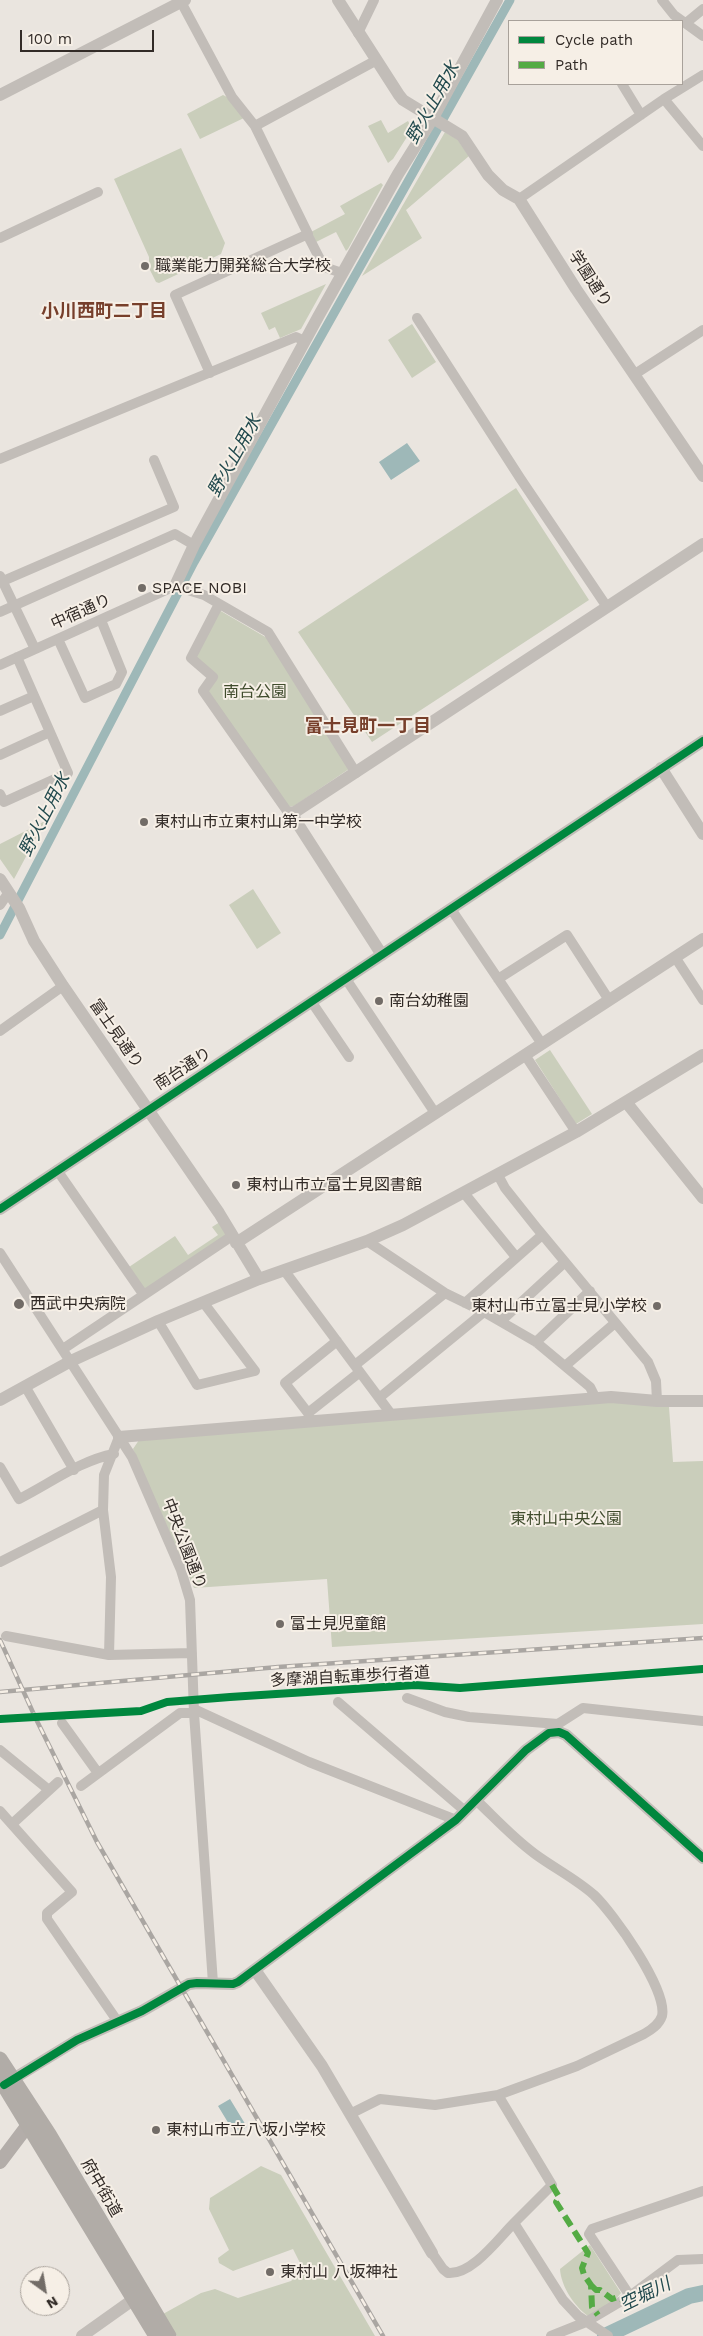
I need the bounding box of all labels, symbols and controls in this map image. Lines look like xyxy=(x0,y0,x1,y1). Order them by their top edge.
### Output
scale bar xyxy=(22,20,156,52)
legend xyxy=(508,20,683,85)
text: 100 m xyxy=(28,30,72,48)
text: Cycle path xyxy=(555,31,633,49)
text: Path xyxy=(555,56,588,74)
water label: 野火止用水 xyxy=(402,58,464,148)
street label: 学園通り xyxy=(565,247,615,311)
place label: 職業能力開発総合大学校 xyxy=(155,256,331,276)
marker: 職業能力開発総合大学校 xyxy=(139,260,151,272)
district label: 小川西町二丁目 xyxy=(41,301,167,323)
water label: 野火止用水 xyxy=(204,411,266,501)
place label: SPACE NOBI xyxy=(152,578,247,598)
marker: SPACE NOBI xyxy=(136,582,148,594)
street label: 中宿通り xyxy=(48,590,114,634)
park label: 南台公園 xyxy=(223,682,287,702)
district label: 富士見町一丁目 xyxy=(305,716,431,738)
water label: 野火止用水 xyxy=(15,770,75,860)
place label: 東村山市立東村山第一中学校 xyxy=(154,812,362,832)
marker: 東村山市立東村山第一中学校 xyxy=(138,816,150,828)
place label: 南台幼稚園 xyxy=(389,991,469,1011)
marker: 南台幼稚園 xyxy=(373,995,385,1007)
street label: 富士見通り xyxy=(85,996,147,1072)
street label: 南台通り xyxy=(151,1044,215,1094)
place label: 東村山市立富士見図書館 xyxy=(246,1175,422,1195)
marker: 東村山市立富士見図書館 xyxy=(230,1179,242,1191)
place label: 西武中央病院 xyxy=(30,1294,126,1314)
place label: 東村山市立富士見小学校 xyxy=(471,1296,647,1316)
marker: 西武中央病院 xyxy=(12,1297,26,1311)
marker: 東村山市立富士見小学校 xyxy=(651,1300,663,1312)
street label: 中央公園通り xyxy=(158,1496,210,1592)
park label: 東村山中央公園 xyxy=(510,1509,622,1529)
place label: 富士見児童館 xyxy=(290,1614,386,1634)
marker: 富士見児童館 xyxy=(274,1618,286,1630)
street label: 多摩湖自転車歩行者道 xyxy=(270,1663,430,1691)
place label: 東村山市立八坂小学校 xyxy=(166,2120,326,2140)
marker: 東村山市立八坂小学校 xyxy=(150,2124,162,2136)
street label: 府中街道 xyxy=(77,2155,125,2221)
place label: 東村山 八坂神社 xyxy=(280,2262,397,2282)
north arrow xyxy=(20,2266,70,2316)
marker: 東村山 八坂神社 xyxy=(264,2266,276,2278)
water label: 空堀川 xyxy=(616,2273,674,2317)
text: N xyxy=(44,2293,61,2312)

